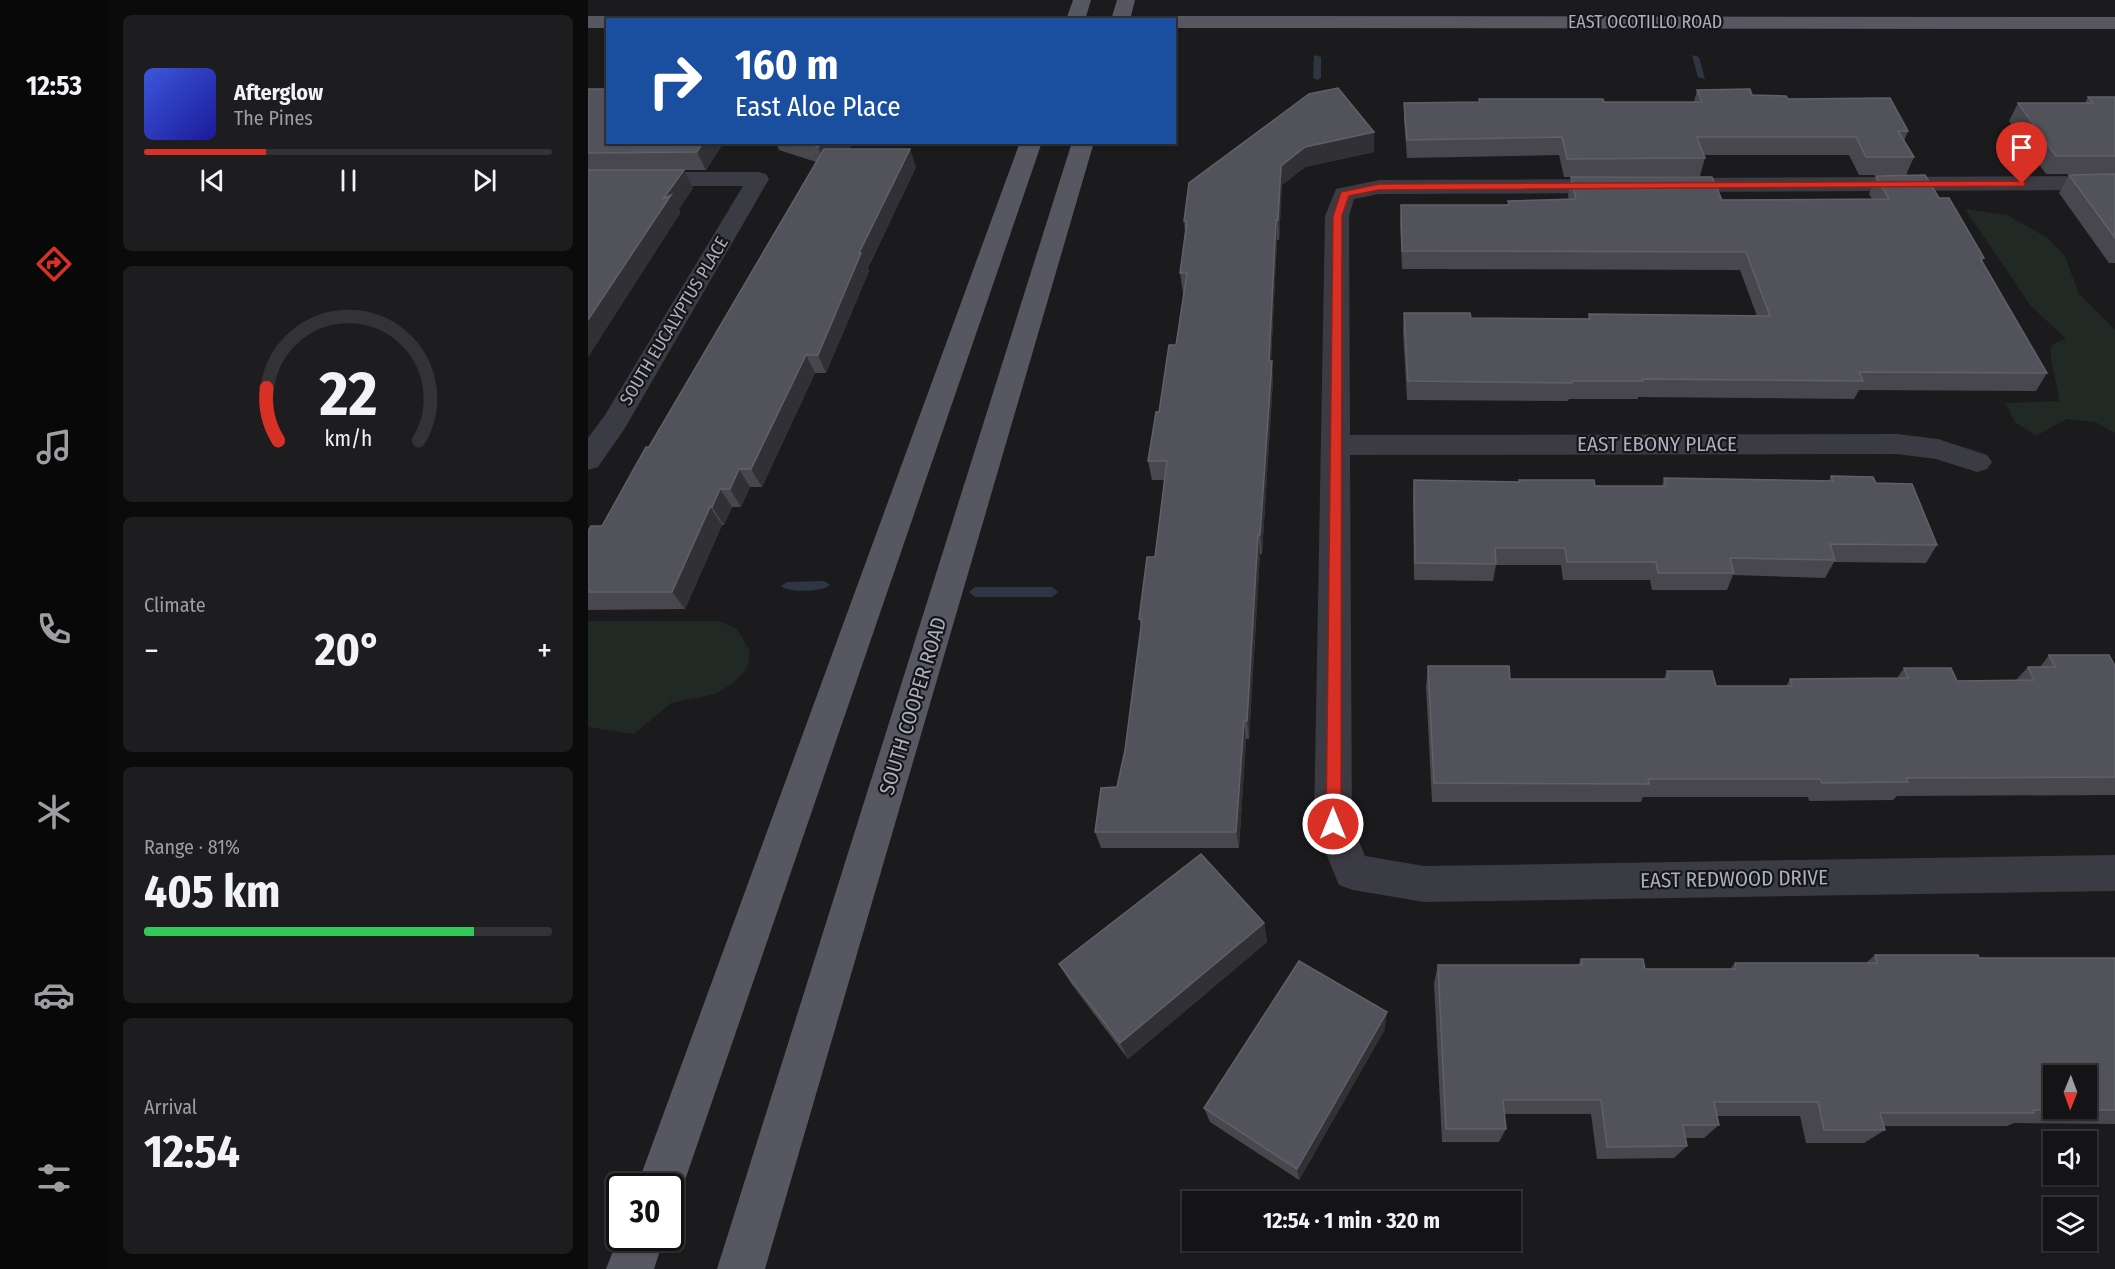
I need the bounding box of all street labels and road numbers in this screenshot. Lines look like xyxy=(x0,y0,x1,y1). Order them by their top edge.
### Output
street label: EAST OCOTILLO ROAD xyxy=(1568,11,1722,33)
street label: SOUTH EUCALYPTUS PLACE xyxy=(615,233,733,409)
street label: EAST EBONY PLACE xyxy=(1577,431,1737,457)
street label: SOUTH COOPER ROAD xyxy=(874,614,952,798)
street label: EAST REDWOOD DRIVE xyxy=(1640,864,1828,894)

